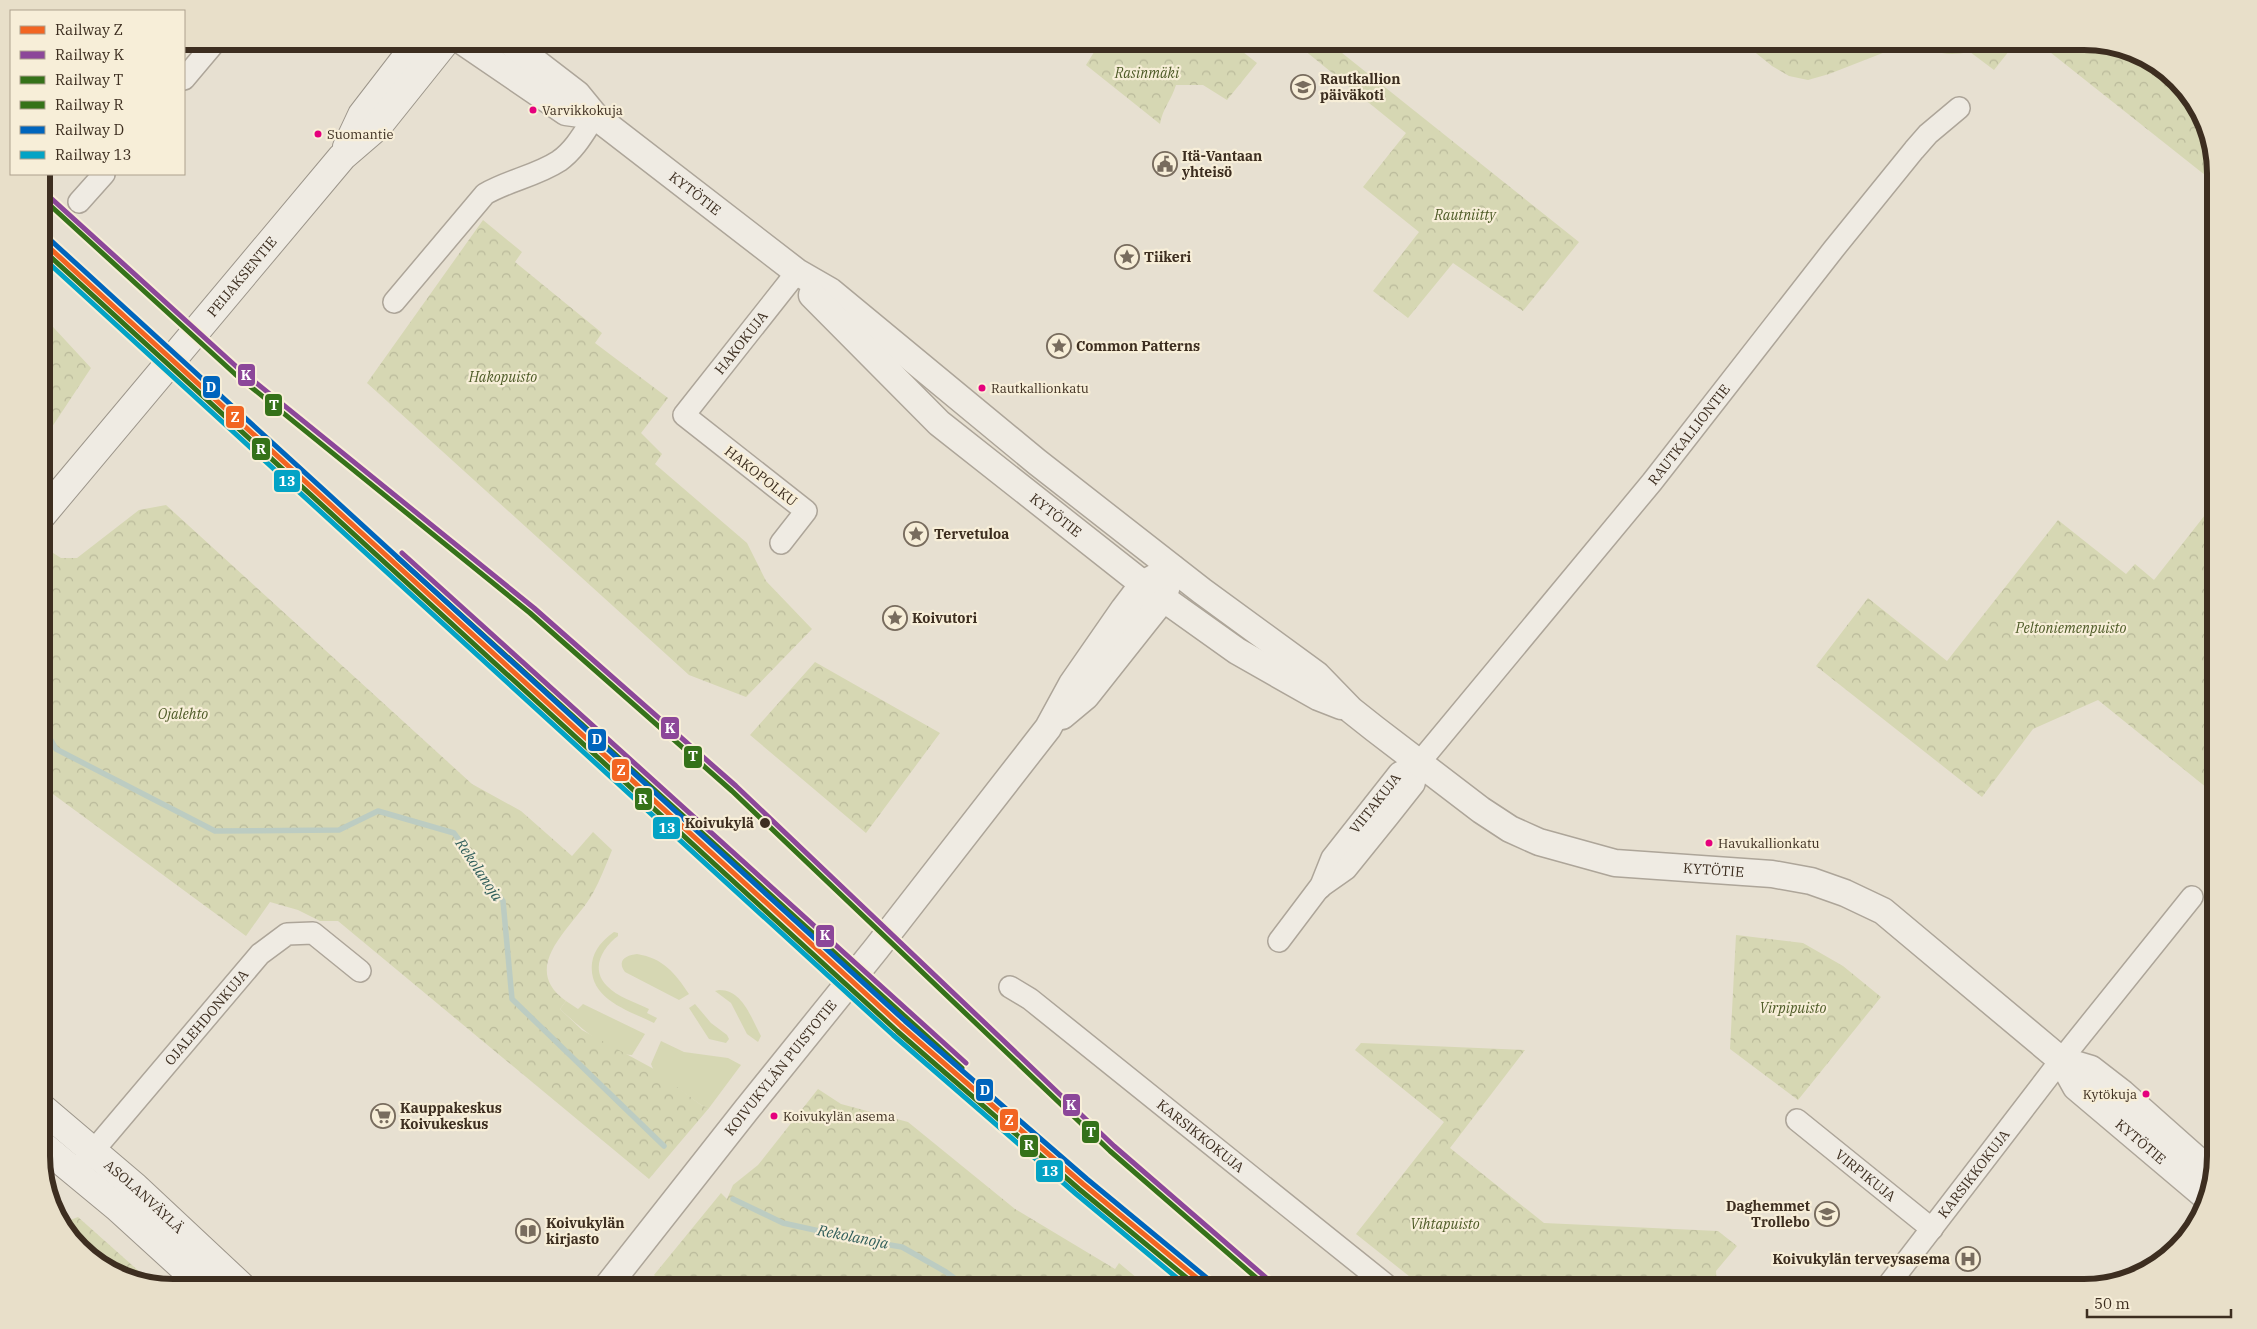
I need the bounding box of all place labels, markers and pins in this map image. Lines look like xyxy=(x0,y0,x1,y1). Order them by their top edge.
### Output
place label: Rautkallion päiväkoti xyxy=(1320,70,1401,104)
school or university icon: Rautkallion päiväkoti xyxy=(1290,74,1316,100)
place label: Varvikkokuja xyxy=(542,102,623,119)
marker: Varvikkokuja xyxy=(528,105,538,115)
place label: Suomantie xyxy=(327,126,394,143)
marker: Suomantie xyxy=(313,129,323,139)
place label: Itä-Vantaan yhteisö xyxy=(1181,147,1262,181)
public building icon: Itä-Vantaan yhteisö xyxy=(1152,151,1178,177)
place icon: Tiikeri xyxy=(1114,244,1140,270)
place label: Tiikeri xyxy=(1144,248,1192,266)
place icon: Common Patterns xyxy=(1046,333,1072,359)
place label: Common Patterns xyxy=(1076,337,1200,355)
place label: Rautkallionkatu xyxy=(991,380,1089,397)
marker: Rautkallionkatu xyxy=(977,383,987,393)
place icon: Tervetuloa xyxy=(903,521,929,547)
place label: Tervetuloa xyxy=(934,525,1009,543)
place icon: Koivutori xyxy=(882,605,908,631)
place label: Koivutori xyxy=(912,609,977,627)
place label: Koivukylä xyxy=(685,814,754,832)
marker: Koivukylä xyxy=(758,816,772,830)
place label: Havukallionkatu xyxy=(1718,835,1820,852)
marker: Havukallionkatu xyxy=(1704,838,1714,848)
place label: Kytökuja xyxy=(2083,1086,2137,1103)
marker: Kytökuja xyxy=(2141,1089,2151,1099)
place label: Kauppakeskus Koivukeskus xyxy=(400,1099,502,1133)
supermarket icon: Kauppakeskus Koivukeskus xyxy=(370,1103,396,1129)
place label: Koivukylän asema xyxy=(783,1108,895,1125)
marker: Koivukylän asema xyxy=(769,1111,779,1121)
place label: Daghemmet Trollebo xyxy=(1726,1197,1810,1231)
school or university icon: Daghemmet Trollebo xyxy=(1814,1201,1840,1227)
place label: Koivukylän kirjasto xyxy=(546,1214,625,1248)
library icon: Koivukylän kirjasto xyxy=(515,1218,541,1244)
hospital icon: Koivukylän terveysasema xyxy=(1955,1246,1981,1272)
place label: Koivukylän terveysasema xyxy=(1773,1250,1950,1268)

